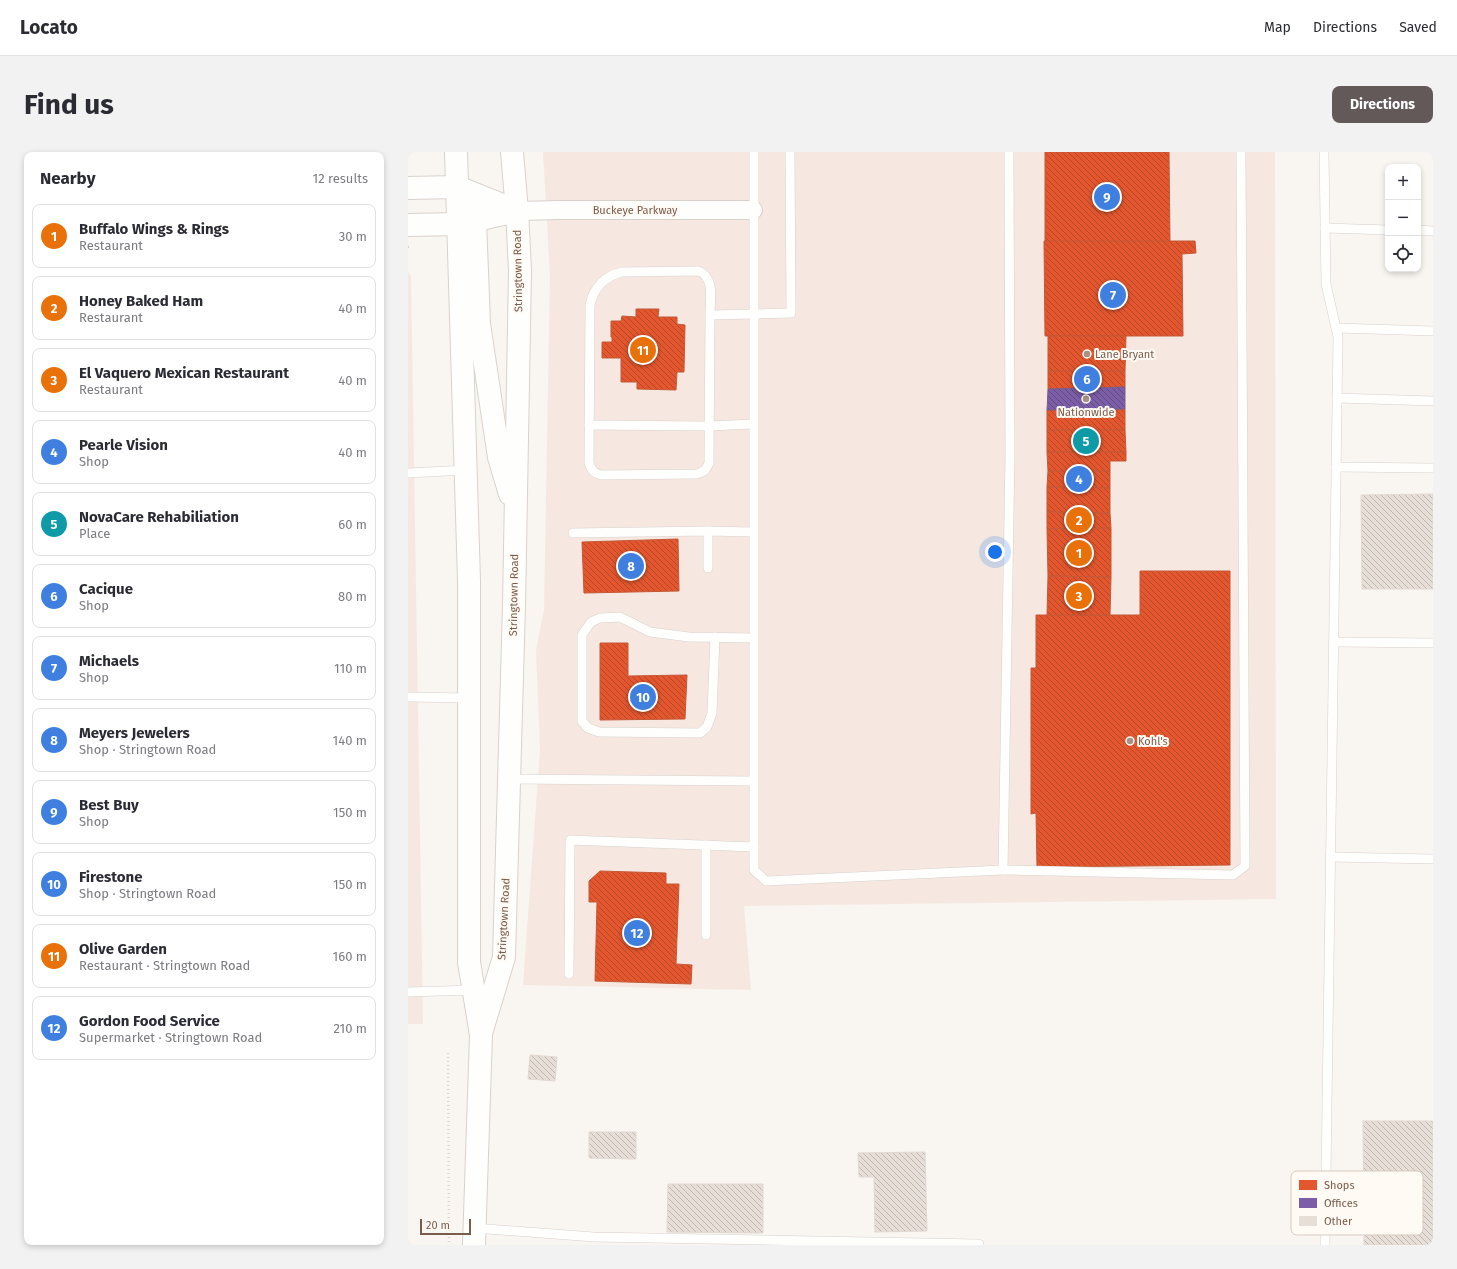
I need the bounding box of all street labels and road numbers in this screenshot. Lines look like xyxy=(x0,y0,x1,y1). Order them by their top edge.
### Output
street label: Buckeye Parkway xyxy=(593,204,678,217)
street label: Stringtown Road xyxy=(511,230,525,312)
street label: Stringtown Road xyxy=(507,554,521,636)
street label: Stringtown Road xyxy=(495,878,513,960)

